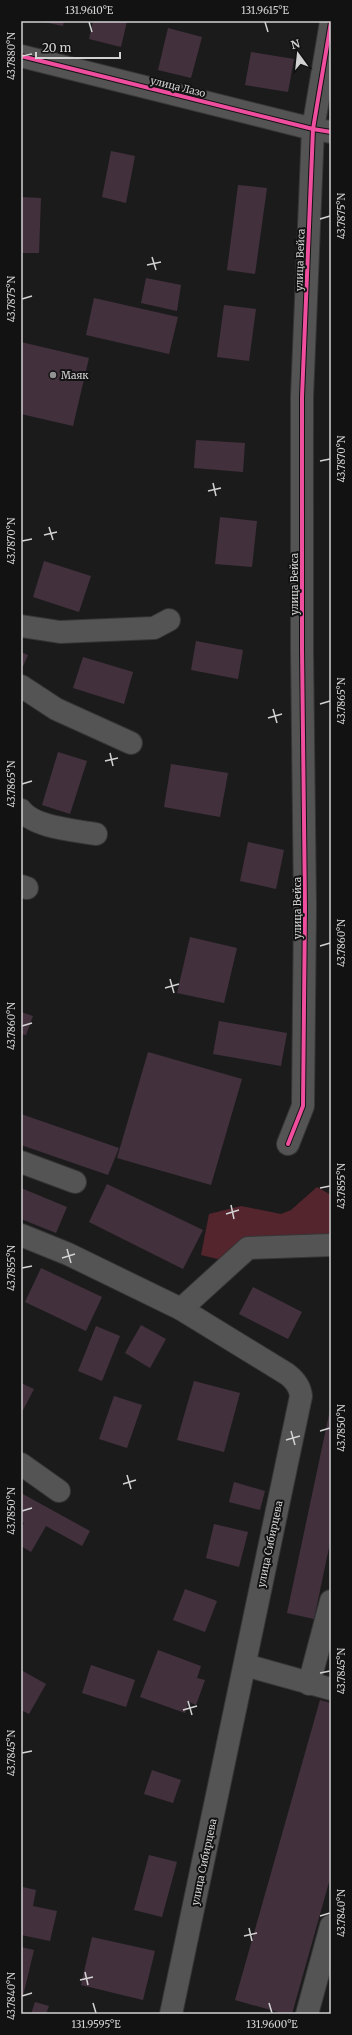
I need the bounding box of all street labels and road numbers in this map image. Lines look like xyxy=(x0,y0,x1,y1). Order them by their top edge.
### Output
street label: улица Лазо xyxy=(149,74,207,100)
street label: улица Вейса xyxy=(292,228,308,291)
street label: улица Вейса xyxy=(288,552,301,615)
street label: улица Вейса xyxy=(291,876,304,939)
street label: улица Сибирцева xyxy=(254,1499,286,1589)
street label: улица Сибирцева xyxy=(188,1817,220,1907)

